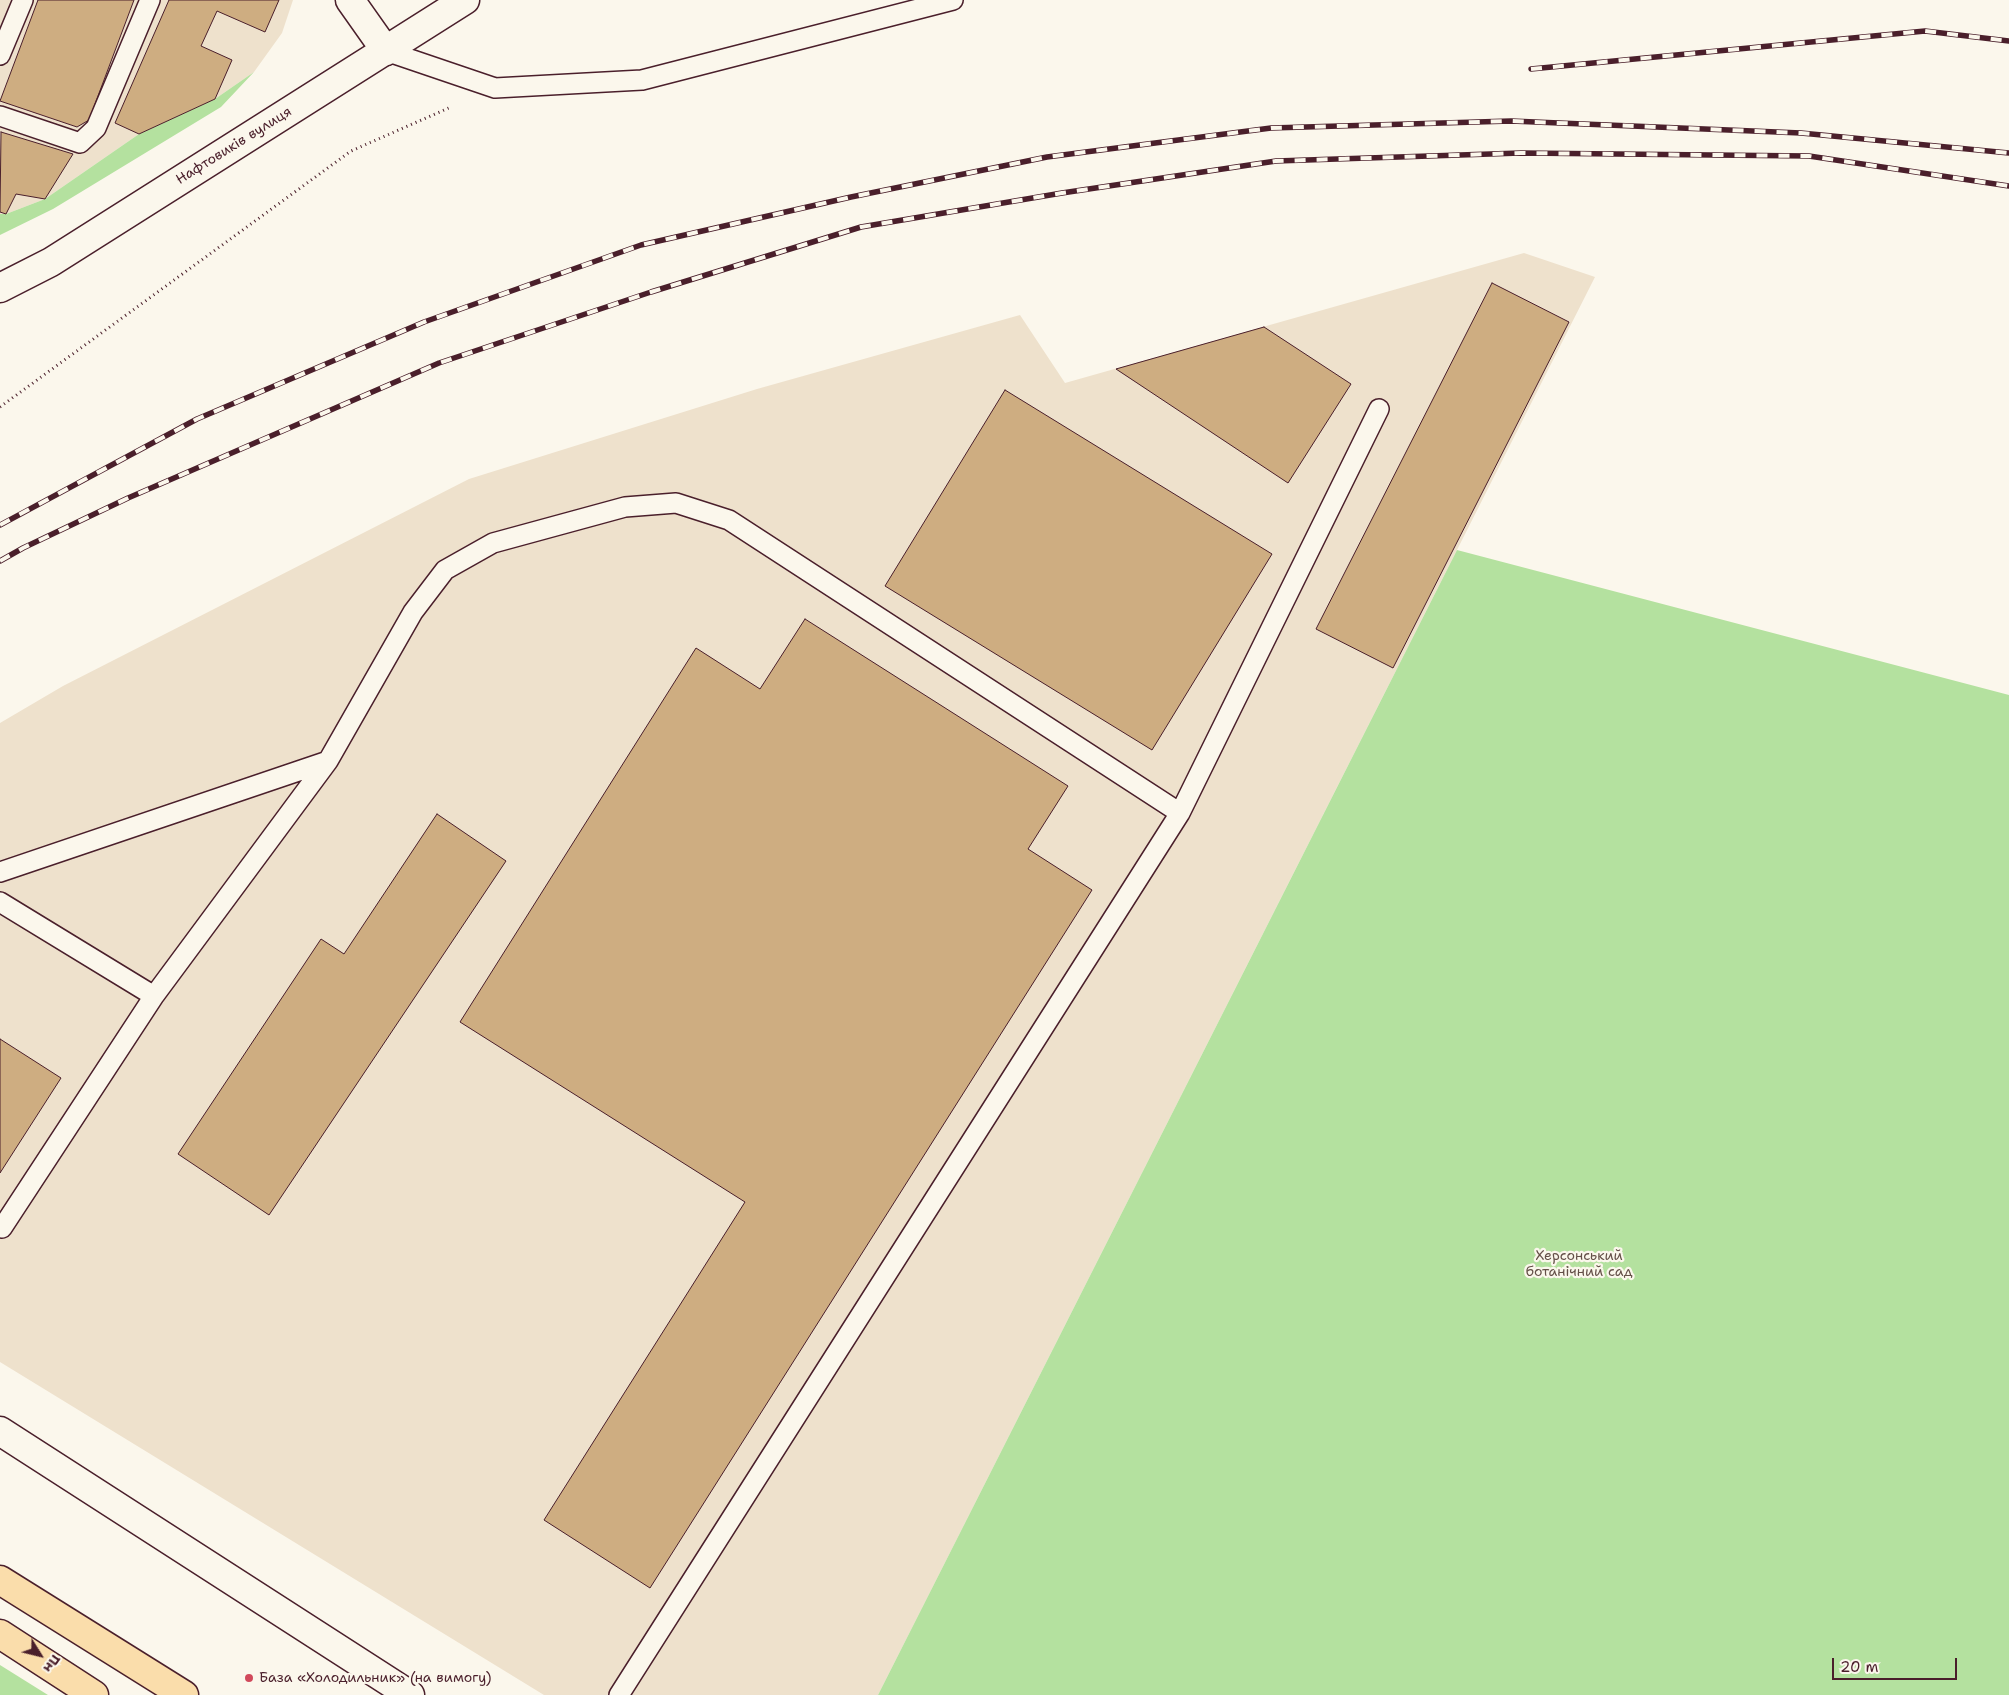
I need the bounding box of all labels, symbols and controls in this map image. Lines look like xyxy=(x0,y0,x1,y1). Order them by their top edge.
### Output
street label: Нафтовиків вулиця xyxy=(173,104,295,188)
park label: Херсонський ботанічний сад xyxy=(1525,1248,1633,1280)
north arrow xyxy=(15,1630,65,1680)
scale bar xyxy=(1834,1648,1959,1680)
text: Пн xyxy=(39,1651,65,1677)
text: 20 m xyxy=(1840,1657,1879,1677)
place label: База «Холодильник» (на вимогу) xyxy=(259,1670,492,1686)
marker: База «Холодильник» (на вимогу) xyxy=(243,1672,255,1684)

